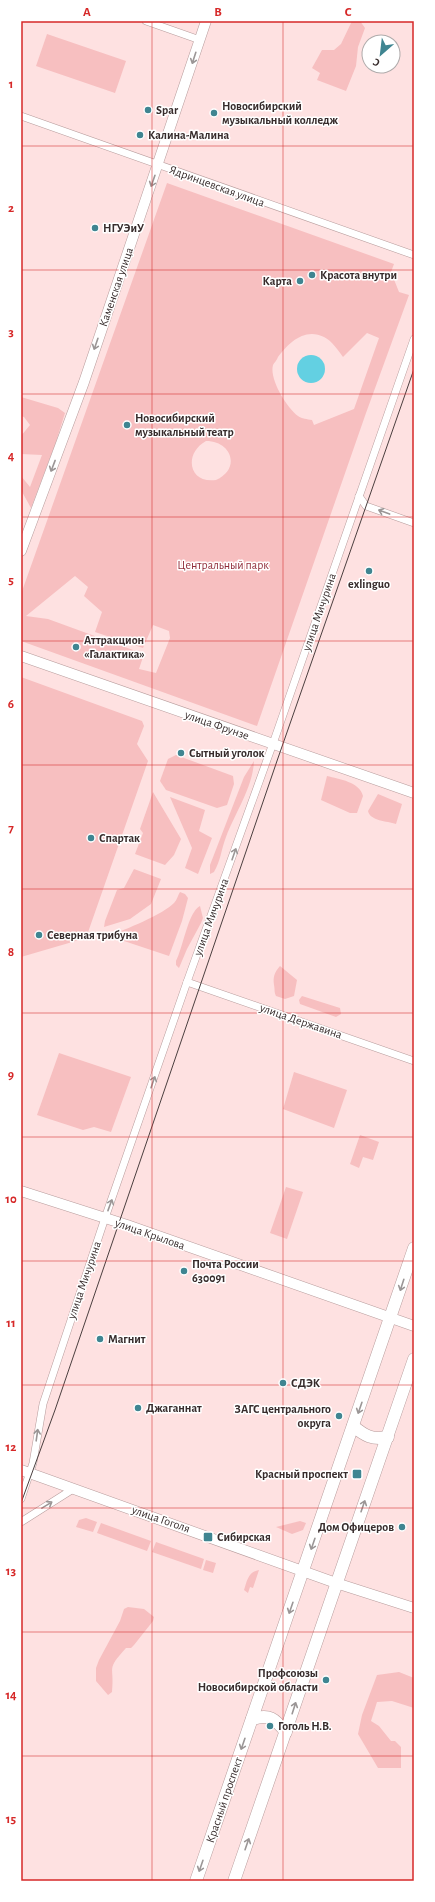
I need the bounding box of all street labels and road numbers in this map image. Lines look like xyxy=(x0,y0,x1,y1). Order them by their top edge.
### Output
street label: Ядринцевская улица xyxy=(167,163,267,210)
street label: Каменская улица xyxy=(97,245,136,329)
street label: улица Мичурина xyxy=(300,571,339,654)
street label: улица Фрунзе xyxy=(182,708,251,743)
street label: улица Мичурина xyxy=(191,876,232,959)
street label: улица Державина xyxy=(257,1001,344,1042)
street label: улица Крылова xyxy=(112,1216,187,1253)
street label: улица Мичурина xyxy=(65,1239,104,1322)
street label: улица Гоголя xyxy=(129,1503,192,1536)
street label: Красный проспект xyxy=(204,1755,244,1844)

